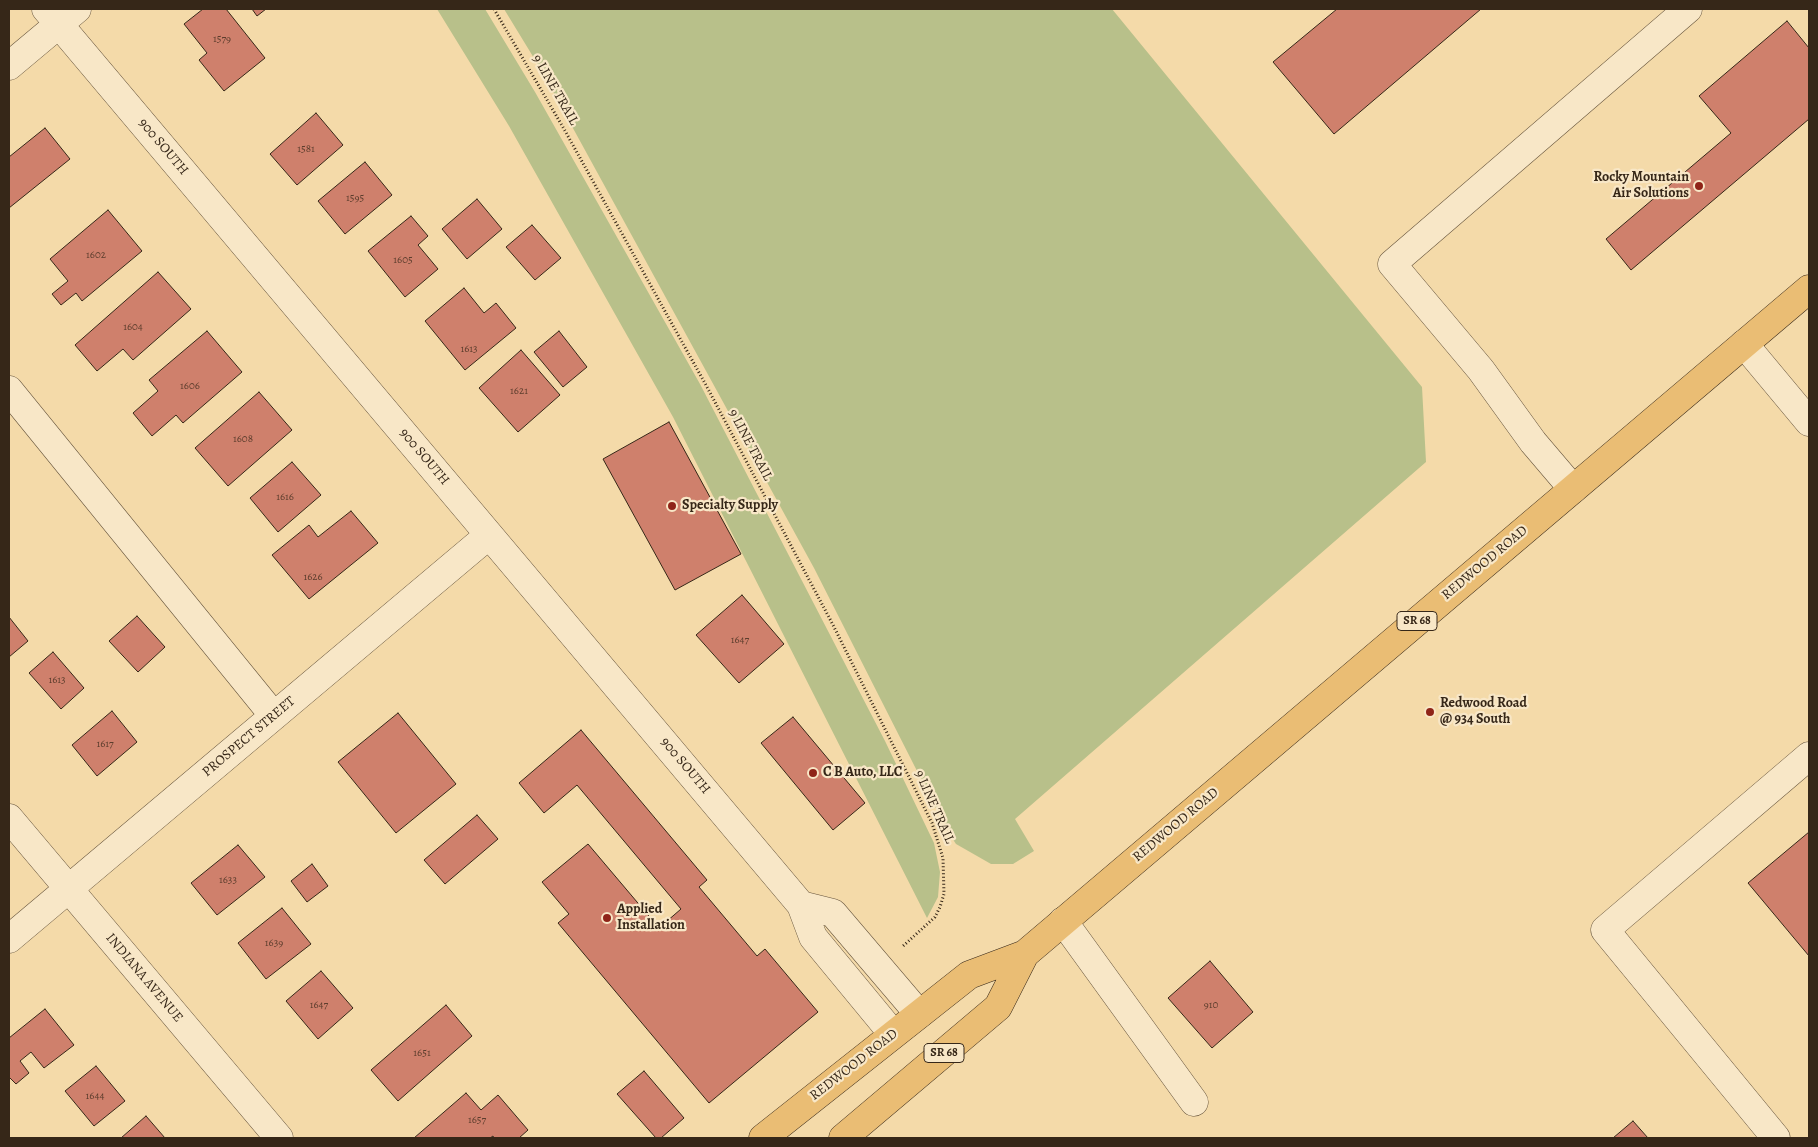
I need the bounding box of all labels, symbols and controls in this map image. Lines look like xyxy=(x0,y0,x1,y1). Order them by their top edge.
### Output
house number: 1579 xyxy=(213,32,231,46)
street label: 9 LINE TRAIL xyxy=(528,52,582,128)
street label: 900 SOUTH xyxy=(134,115,192,179)
house number: 1581 xyxy=(297,142,315,156)
place label: Rocky Mountain Air Solutions xyxy=(1593,170,1689,202)
marker: Rocky Mountain Air Solutions xyxy=(1693,180,1705,192)
house number: 1595 xyxy=(346,191,364,205)
house number: 1602 xyxy=(86,248,106,262)
house number: 1605 xyxy=(393,253,413,267)
house number: 1604 xyxy=(123,320,143,334)
house number: 1613 xyxy=(460,342,478,356)
house number: 1606 xyxy=(180,379,200,393)
house number: 1621 xyxy=(510,384,528,398)
street label: 9 LINE TRAIL xyxy=(724,406,776,484)
street label: 900 SOUTH xyxy=(395,425,453,489)
house number: 1608 xyxy=(233,432,253,446)
house number: 1616 xyxy=(276,490,294,504)
place label: Specialty Supply xyxy=(682,498,778,514)
marker: Specialty Supply xyxy=(666,500,678,512)
street label: REDWOOD ROAD xyxy=(1439,522,1531,604)
house number: 1626 xyxy=(303,570,323,584)
road number: SR 68 xyxy=(1397,612,1437,630)
house number: 1647 xyxy=(731,633,749,647)
house number: 1613 xyxy=(48,673,66,687)
street label: PROSPECT STREET xyxy=(199,693,299,781)
place label: Redwood Road @ 934 South xyxy=(1440,696,1527,729)
marker: Redwood Road @ 934 South xyxy=(1424,706,1436,718)
street label: 900 SOUTH xyxy=(656,734,714,798)
house number: 1617 xyxy=(96,737,114,751)
place label: C B Auto, LLC xyxy=(823,765,902,781)
marker: C B Auto, LLC xyxy=(807,767,819,779)
street label: 9 LINE TRAIL xyxy=(910,768,958,846)
street label: REDWOOD ROAD xyxy=(1130,784,1222,866)
house number: 1633 xyxy=(219,873,237,887)
place label: Applied Installation xyxy=(617,902,685,934)
marker: Applied Installation xyxy=(601,912,613,924)
street label: INDIANA AVENUE xyxy=(102,930,186,1026)
house number: 1639 xyxy=(265,936,283,950)
house number: 1647 xyxy=(310,998,328,1012)
house number: 910 xyxy=(1204,998,1218,1012)
street label: REDWOOD ROAD xyxy=(807,1025,901,1105)
road number: SR 68 xyxy=(924,1044,964,1062)
house number: 1651 xyxy=(413,1046,431,1060)
house number: 1644 xyxy=(86,1089,104,1103)
house number: 1657 xyxy=(468,1113,486,1127)

